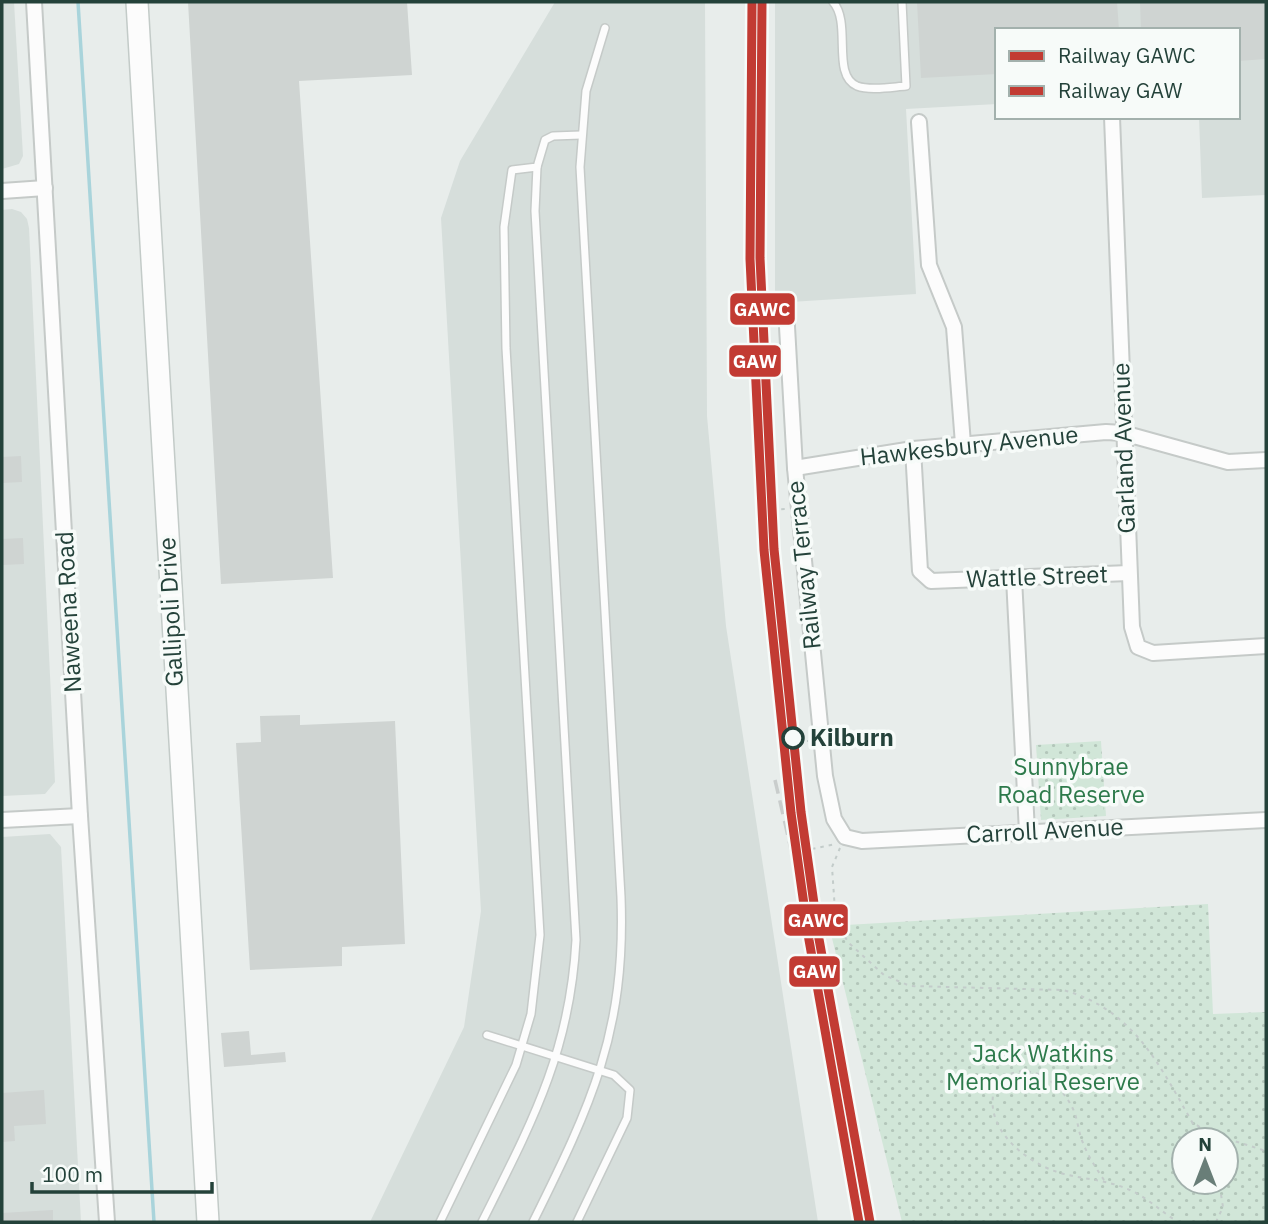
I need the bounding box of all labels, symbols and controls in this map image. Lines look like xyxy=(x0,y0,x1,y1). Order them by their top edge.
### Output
legend xyxy=(995,28,1240,119)
text: Railway GAWC xyxy=(1058,41,1196,69)
text: Railway GAW xyxy=(1058,76,1183,104)
line badge: GAWC xyxy=(729,292,796,326)
text: GAWC xyxy=(734,297,790,321)
line badge: GAW xyxy=(728,344,782,378)
text: GAW xyxy=(733,349,777,373)
street label: Garland Avenue xyxy=(1104,362,1142,534)
street label: Hawkesbury Avenue xyxy=(858,418,1080,472)
street label: Railway Terrace xyxy=(778,479,828,651)
street label: Naweena Road xyxy=(48,530,88,694)
street label: Gallipoli Drive xyxy=(150,536,190,688)
street label: Wattle Street xyxy=(966,558,1108,594)
place label: Kilburn xyxy=(810,721,894,753)
marker: Kilburn xyxy=(782,727,804,749)
park label: Sunnybrae Road Reserve xyxy=(997,750,1145,810)
street label: Carroll Avenue xyxy=(966,810,1124,850)
line badge: GAWC xyxy=(783,903,849,937)
text: GAWC xyxy=(788,908,844,932)
line badge: GAW xyxy=(788,955,841,988)
text: GAW xyxy=(793,959,837,983)
park label: Jack Watkins Memorial Reserve xyxy=(946,1037,1140,1097)
north arrow xyxy=(1170,1126,1240,1196)
text: N xyxy=(1198,1132,1212,1156)
scale bar xyxy=(32,1150,212,1194)
text: 100 m xyxy=(42,1160,103,1188)

